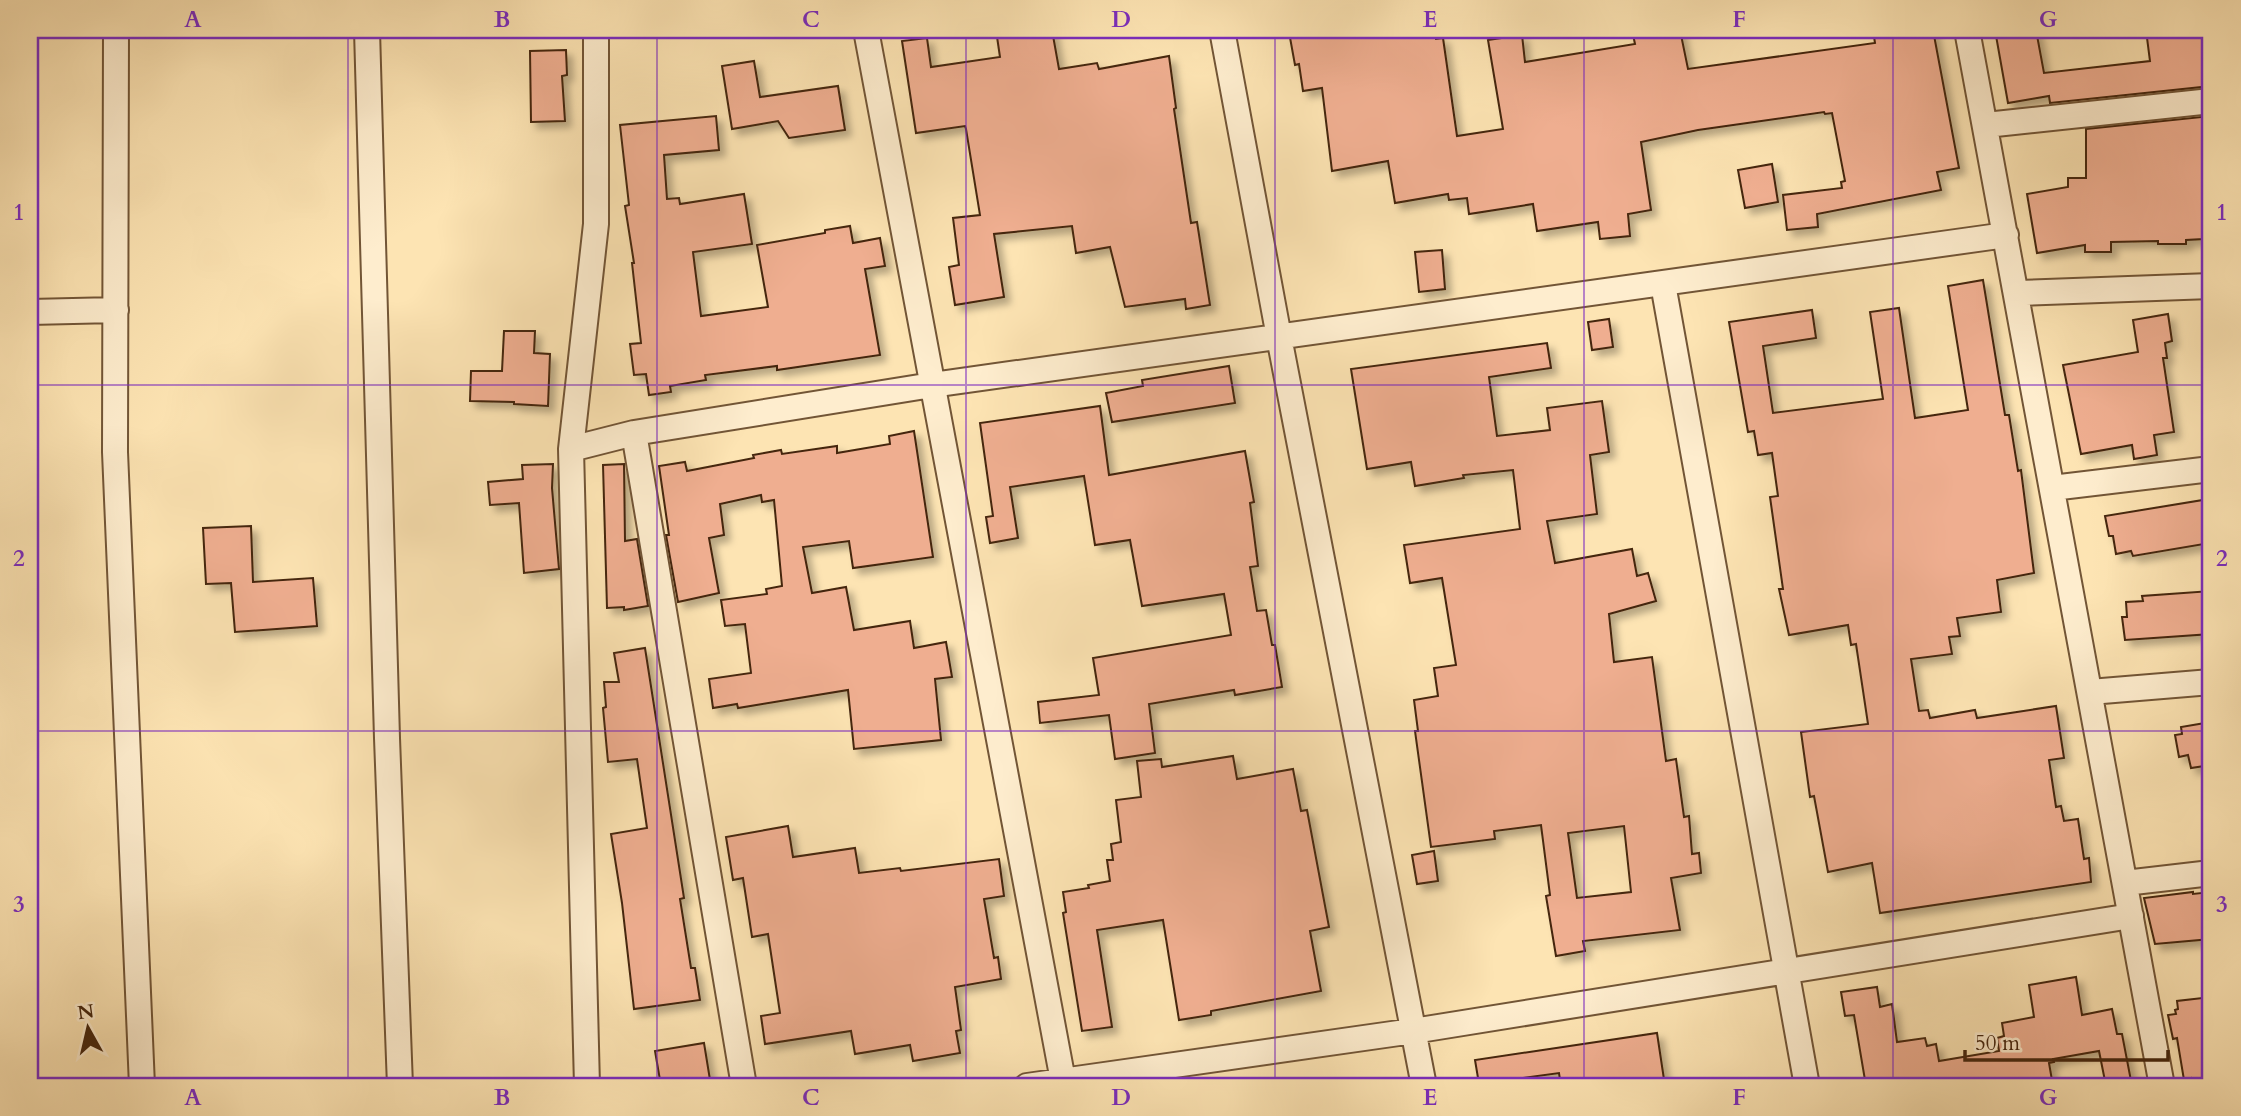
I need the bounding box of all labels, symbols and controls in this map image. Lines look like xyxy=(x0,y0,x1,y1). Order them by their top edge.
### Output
text: A xyxy=(184,4,202,35)
text: B xyxy=(494,4,510,35)
text: C xyxy=(802,4,820,35)
text: D xyxy=(1111,4,1131,35)
text: E xyxy=(1423,4,1437,35)
text: F xyxy=(1732,4,1746,35)
text: G xyxy=(2039,4,2058,35)
text: 1 xyxy=(13,197,25,228)
text: 1 xyxy=(2216,197,2228,228)
text: 2 xyxy=(13,543,25,574)
text: 2 xyxy=(2216,543,2228,574)
text: 3 xyxy=(13,889,25,920)
text: 3 xyxy=(2216,889,2228,920)
north arrow xyxy=(52,993,122,1064)
text: N xyxy=(76,998,96,1026)
scale bar xyxy=(1965,1018,2168,1062)
text: 50 m xyxy=(1975,1029,2020,1058)
text: A xyxy=(184,1082,202,1113)
text: B xyxy=(494,1082,510,1113)
text: C xyxy=(802,1082,820,1113)
text: D xyxy=(1111,1082,1131,1113)
text: E xyxy=(1423,1082,1437,1113)
text: F xyxy=(1732,1082,1746,1113)
text: G xyxy=(2039,1082,2058,1113)

